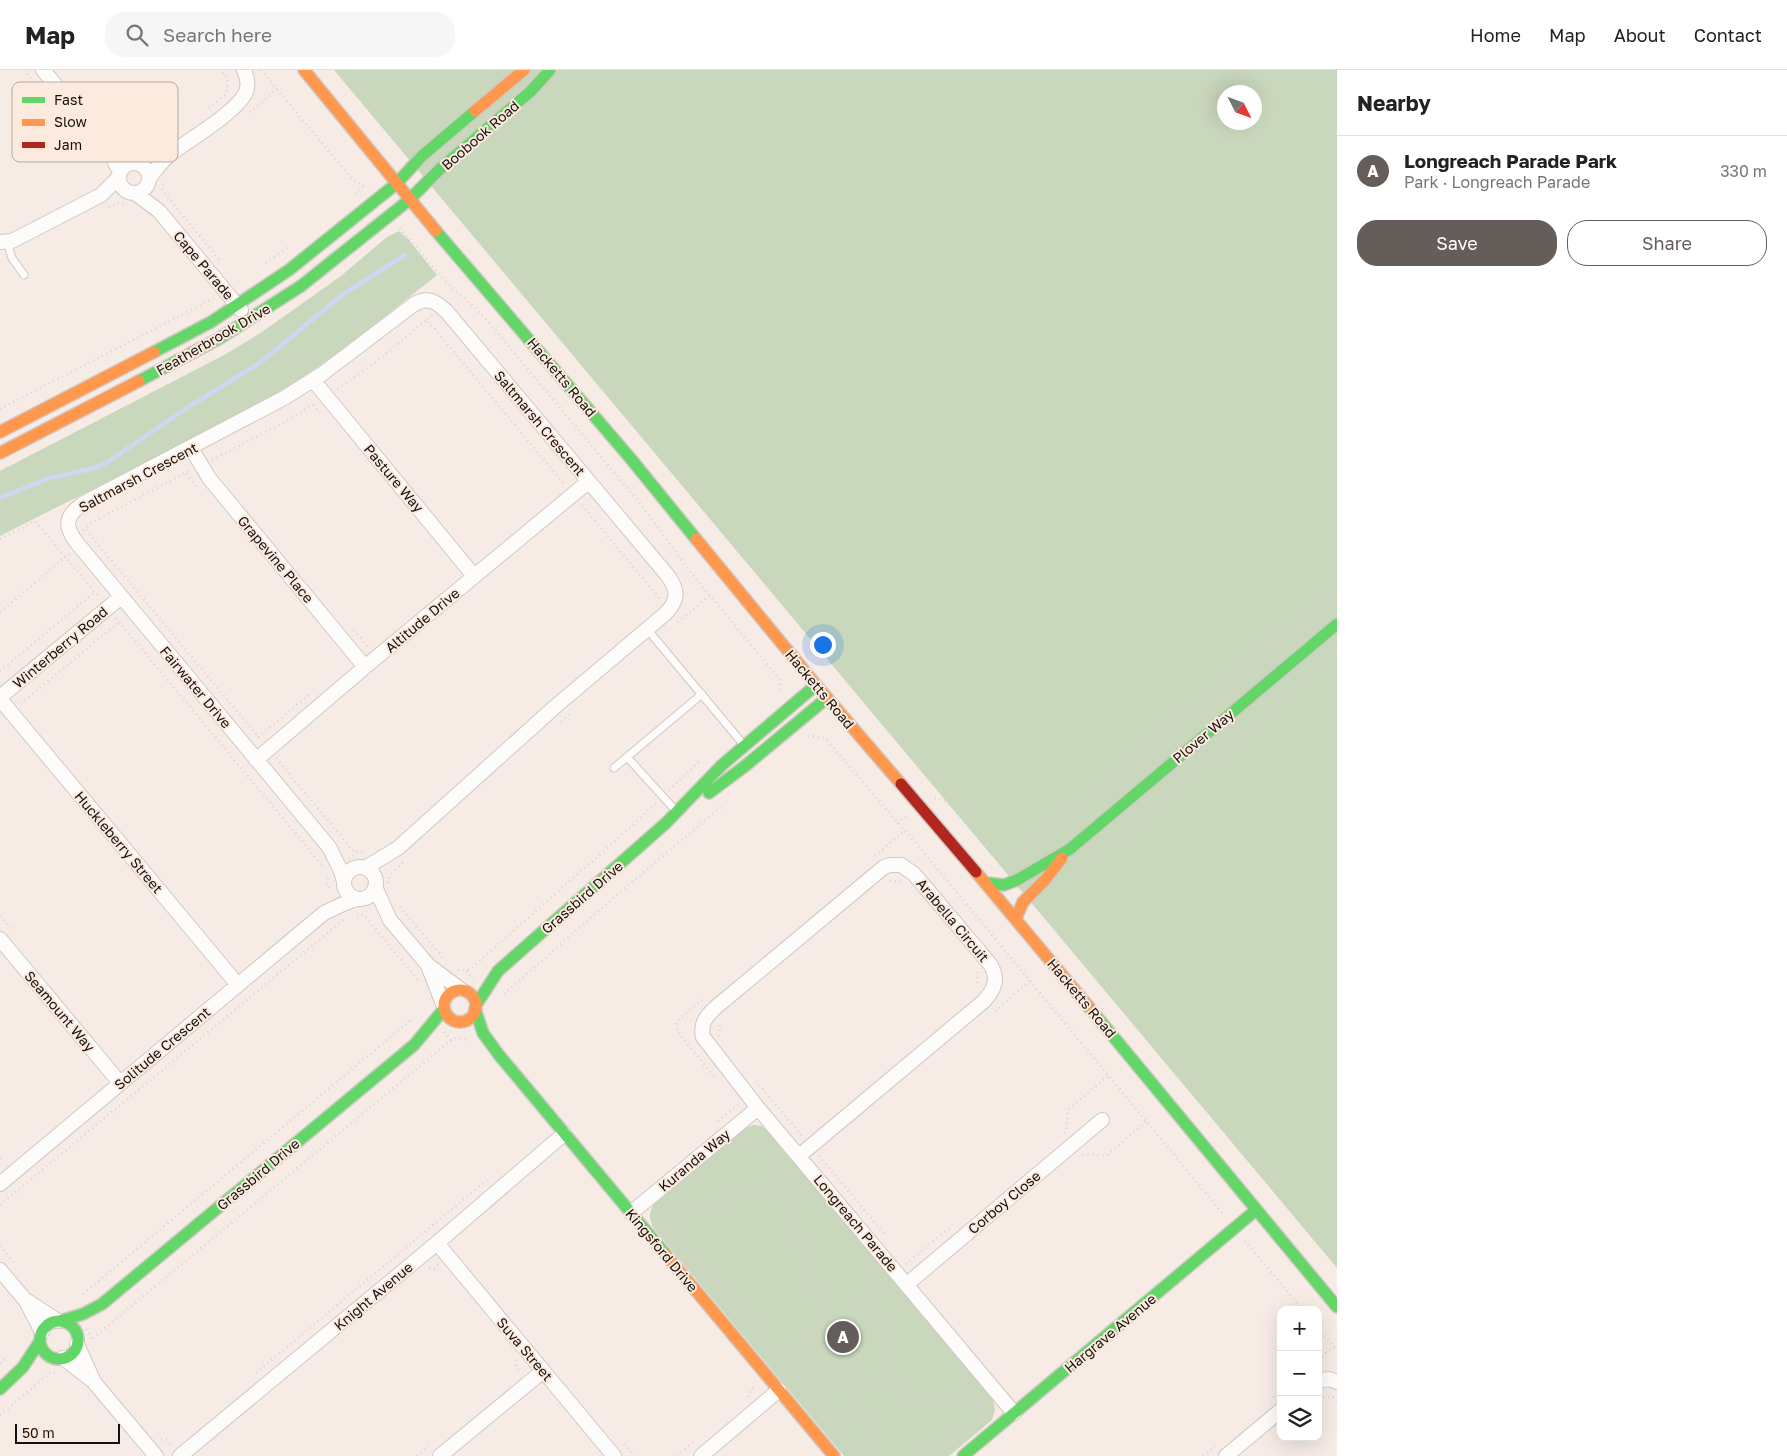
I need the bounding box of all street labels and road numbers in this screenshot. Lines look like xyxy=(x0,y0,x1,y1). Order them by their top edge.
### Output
street label: Boobook Road xyxy=(438,97,522,173)
street label: Cape Parade xyxy=(170,227,238,303)
street label: Featherbrook Drive xyxy=(153,299,273,379)
street label: Hacketts Road xyxy=(524,334,600,420)
street label: Saltmarsh Crescent xyxy=(491,367,589,479)
street label: Saltmarsh Crescent xyxy=(76,438,200,516)
street label: Pasture Way xyxy=(361,440,428,516)
street label: Grapevine Place xyxy=(235,512,317,606)
street label: Altitude Drive xyxy=(381,584,463,656)
street label: Winterberry Road xyxy=(9,602,111,692)
street label: Fairwater Drive xyxy=(157,643,235,731)
street label: Hacketts Road xyxy=(782,646,858,732)
street label: Plover Way xyxy=(1169,705,1237,766)
street label: Huckleberry Street xyxy=(71,788,167,896)
street label: Grassbird Drive xyxy=(538,857,626,937)
street label: Arabella Circuit xyxy=(913,875,993,965)
street label: Hacketts Road xyxy=(1044,955,1120,1041)
street label: Seamount Way xyxy=(21,967,99,1055)
street label: Solitude Crescent xyxy=(111,1003,213,1093)
street label: Kuranda Way xyxy=(655,1125,733,1195)
street label: Grassbird Drive xyxy=(213,1135,303,1213)
street label: Corboy Close xyxy=(964,1167,1044,1237)
street label: Longreach Parade xyxy=(810,1171,902,1275)
street label: Kingsford Drive xyxy=(622,1205,702,1295)
street label: Knight Avenue xyxy=(330,1258,416,1334)
street label: Hargrave Avenue xyxy=(1061,1290,1159,1376)
street label: Suva Street xyxy=(494,1314,556,1384)

